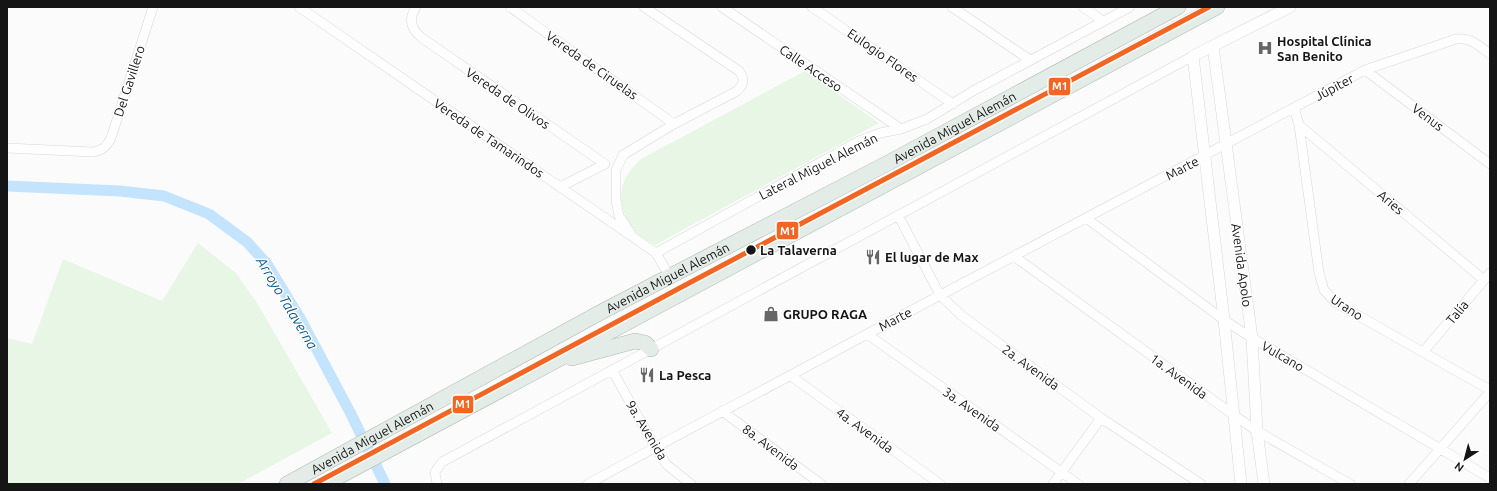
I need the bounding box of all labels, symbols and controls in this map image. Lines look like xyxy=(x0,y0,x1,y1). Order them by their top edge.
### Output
street label: Eulogio Flores xyxy=(845,26,921,85)
street label: Vereda de Ciruelas xyxy=(544,28,641,102)
place label: Hospital Clínica San Benito xyxy=(1277,34,1372,63)
hospital icon: Hospital Clínica San Benito xyxy=(1256,39,1274,57)
street label: Calle Acceso xyxy=(777,42,845,94)
street label: Del Gavillero xyxy=(111,44,147,118)
street label: Vereda de Olivos xyxy=(463,65,553,131)
street label: Júpiter xyxy=(1312,71,1356,103)
line badge: M1 xyxy=(1048,77,1071,96)
text: M1 xyxy=(1052,80,1068,92)
street label: Avenida Miguel Alemán xyxy=(891,89,1018,166)
street label: Vereda de Tamarindos xyxy=(431,96,547,180)
street label: Venus xyxy=(1410,101,1447,133)
street label: Lateral Miguel Alemán xyxy=(757,130,879,202)
street label: Marte xyxy=(1163,154,1201,182)
street label: Aries xyxy=(1375,187,1407,217)
line badge: M1 xyxy=(776,221,799,240)
street label: Avenida Apolo xyxy=(1229,222,1255,308)
text: M1 xyxy=(780,225,796,237)
street label: Avenida Miguel Alemán xyxy=(604,240,732,315)
marker: La Talaverna xyxy=(744,243,758,257)
place label: La Talaverna xyxy=(760,243,837,257)
restaurant icon: El lugar de Max xyxy=(864,248,882,266)
place label: El lugar de Max xyxy=(885,250,978,264)
water label: Arroyo Talaverna xyxy=(253,253,321,352)
street label: Urano xyxy=(1328,291,1366,323)
street label: Talía xyxy=(1443,297,1471,327)
shop icon: GRUPO RAGA xyxy=(762,305,780,323)
street label: Marte xyxy=(876,305,914,333)
place label: GRUPO RAGA xyxy=(783,307,868,321)
street label: Vulcano xyxy=(1259,338,1307,374)
street label: 2a. Avenida xyxy=(1000,342,1062,392)
street label: 1a. Avenida xyxy=(1148,351,1210,401)
restaurant icon: La Pesca xyxy=(638,366,656,384)
place label: La Pesca xyxy=(659,368,711,382)
street label: 3a. Avenida xyxy=(941,384,1003,434)
line badge: M1 xyxy=(452,395,474,414)
street label: Avenida Miguel Alemán xyxy=(309,398,436,476)
text: M1 xyxy=(455,398,471,410)
street label: 9a. Avenida xyxy=(624,398,670,462)
street label: 4a. Avenida xyxy=(834,405,896,455)
street label: 8a. Avenida xyxy=(740,421,802,473)
north arrow xyxy=(1445,439,1485,479)
text: N xyxy=(1452,460,1466,474)

